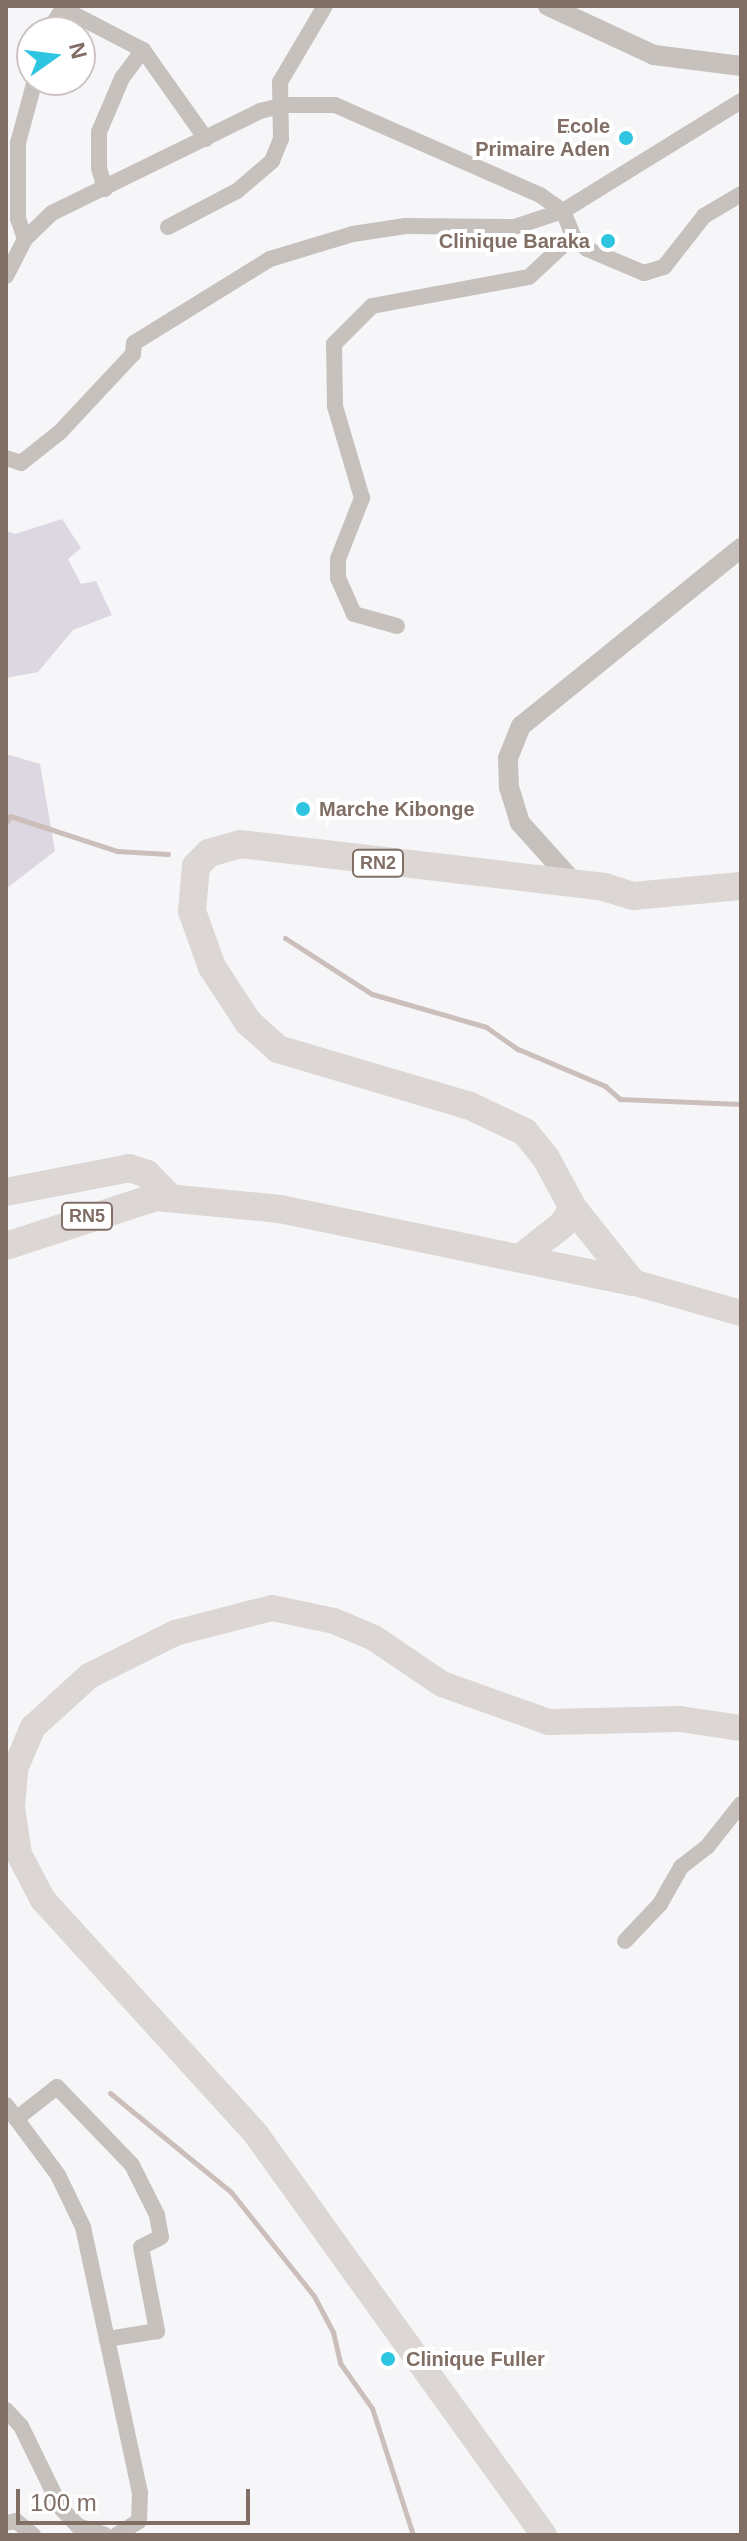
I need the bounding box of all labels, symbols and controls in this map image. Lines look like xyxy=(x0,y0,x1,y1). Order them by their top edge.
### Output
north arrow xyxy=(16,16,96,96)
text: N xyxy=(64,40,92,61)
place label: Ecole Primaire Aden xyxy=(474,114,610,161)
marker: Ecole Primaire Aden xyxy=(617,129,635,147)
place label: Clinique Baraka xyxy=(439,229,590,253)
marker: Clinique Baraka xyxy=(597,230,619,252)
place label: Marche Kibonge xyxy=(319,797,475,821)
marker: Marche Kibonge xyxy=(294,800,312,818)
road number: RN2 xyxy=(350,849,406,877)
road number: RN5 xyxy=(59,1202,115,1230)
place label: Clinique Fuller xyxy=(406,2347,545,2371)
marker: Clinique Fuller xyxy=(377,2348,399,2370)
scale bar xyxy=(20,2473,254,2523)
text: 100 m xyxy=(30,2489,97,2516)

